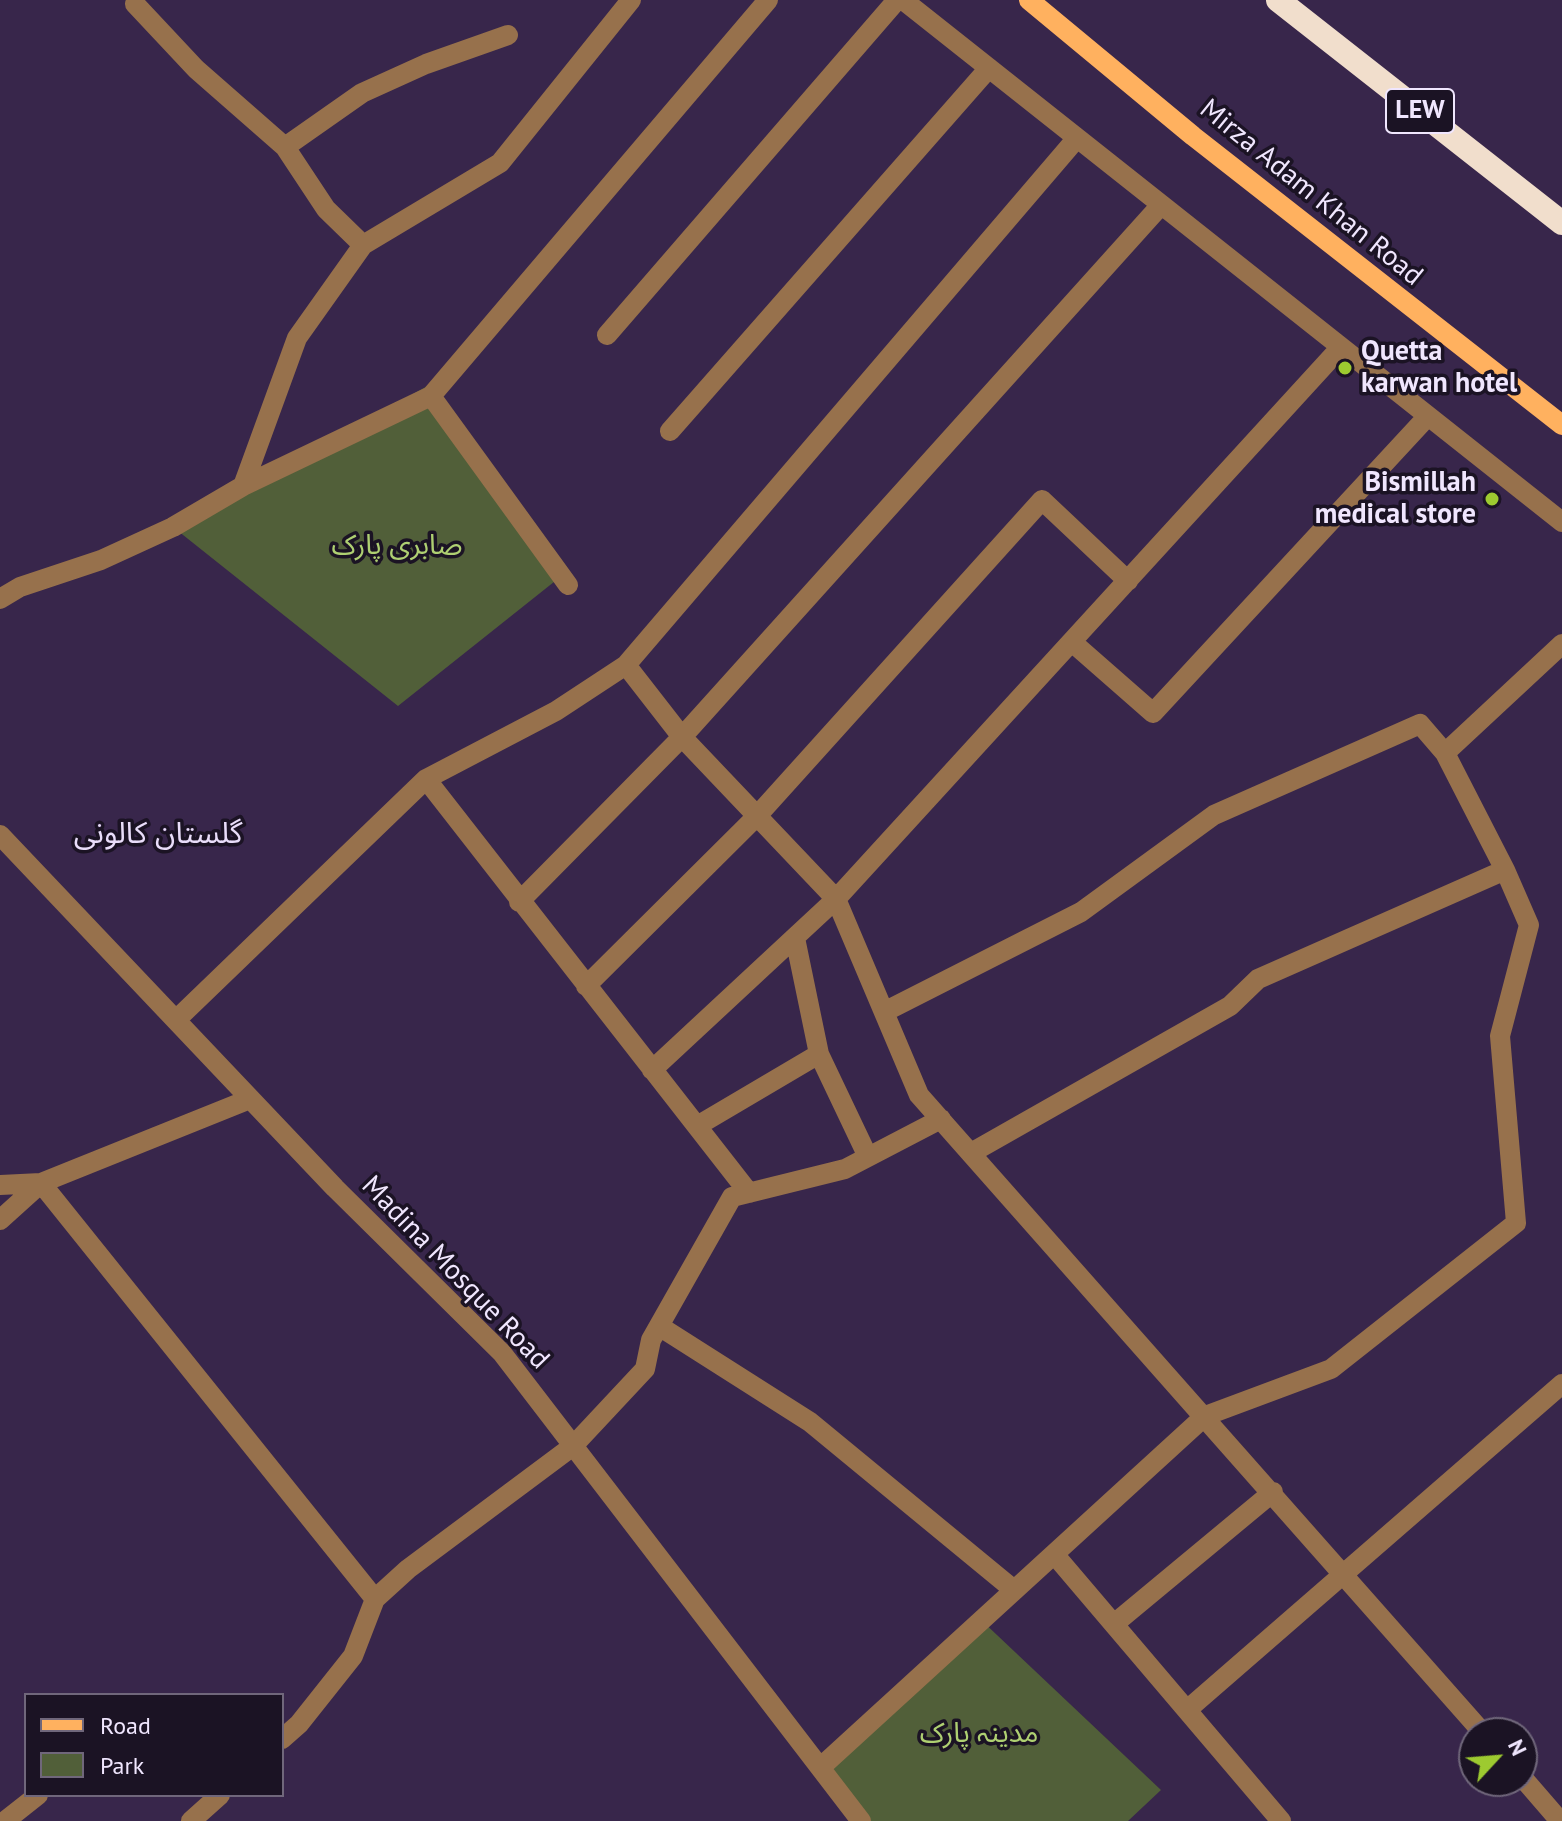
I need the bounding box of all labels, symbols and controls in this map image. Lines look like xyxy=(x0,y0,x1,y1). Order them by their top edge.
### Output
road number: LEW xyxy=(1386,89,1454,133)
street label: Mirza Adam Khan Road xyxy=(1193,93,1429,293)
place label: Quetta karwan hotel xyxy=(1361,335,1517,401)
marker: Quetta karwan hotel xyxy=(1336,359,1354,377)
place label: Bismillah medical store xyxy=(1315,466,1476,532)
marker: Bismillah medical store xyxy=(1483,490,1501,508)
park label: صابری پارک xyxy=(331,529,463,563)
district label: گلستان کالونی xyxy=(74,816,242,852)
street label: Madina Mosque Road xyxy=(354,1169,556,1377)
legend xyxy=(24,1693,284,1797)
text: Road xyxy=(100,1710,151,1741)
park label: مدینہ پارک xyxy=(920,1717,1038,1751)
north arrow xyxy=(1458,1717,1538,1797)
text: N xyxy=(1502,1735,1534,1760)
text: Park xyxy=(100,1750,144,1781)

